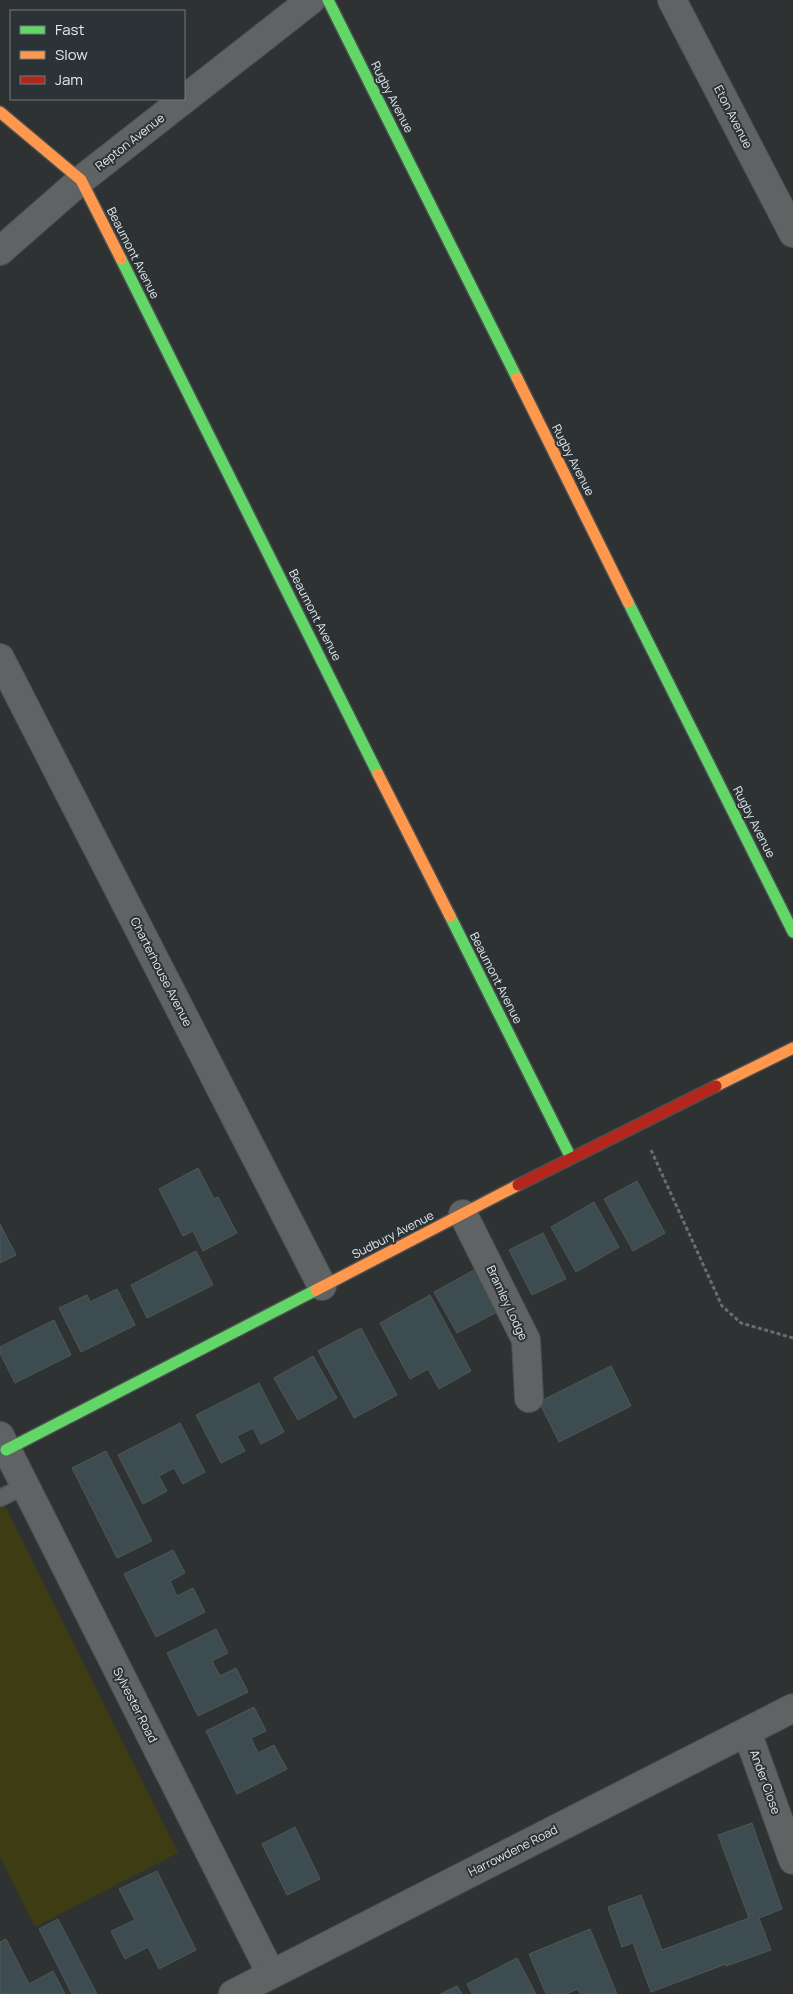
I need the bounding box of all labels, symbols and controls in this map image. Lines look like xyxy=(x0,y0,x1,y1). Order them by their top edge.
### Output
legend xyxy=(10,10,185,100)
text: Fast xyxy=(55,19,84,40)
text: Slow xyxy=(55,44,88,65)
street label: Rugby Avenue xyxy=(367,58,418,136)
text: Jam xyxy=(55,69,83,90)
street label: Eton Avenue xyxy=(710,82,757,151)
street label: Repton Avenue xyxy=(91,109,168,174)
street label: Beaumont Avenue xyxy=(103,204,164,301)
street label: Rugby Avenue xyxy=(548,421,599,499)
street label: Beaumont Avenue xyxy=(285,566,346,663)
street label: Rugby Avenue xyxy=(729,783,780,861)
street label: Charterhouse Avenue xyxy=(126,914,196,1029)
street label: Beaumont Avenue xyxy=(466,929,527,1026)
street label: Sudbury Avenue xyxy=(349,1207,437,1263)
street label: Bramley Lodge xyxy=(483,1262,532,1343)
street label: Sylvester Road xyxy=(109,1664,162,1745)
street label: Ander Close xyxy=(746,1747,785,1816)
street label: Harrowdene Road xyxy=(465,1821,560,1880)

